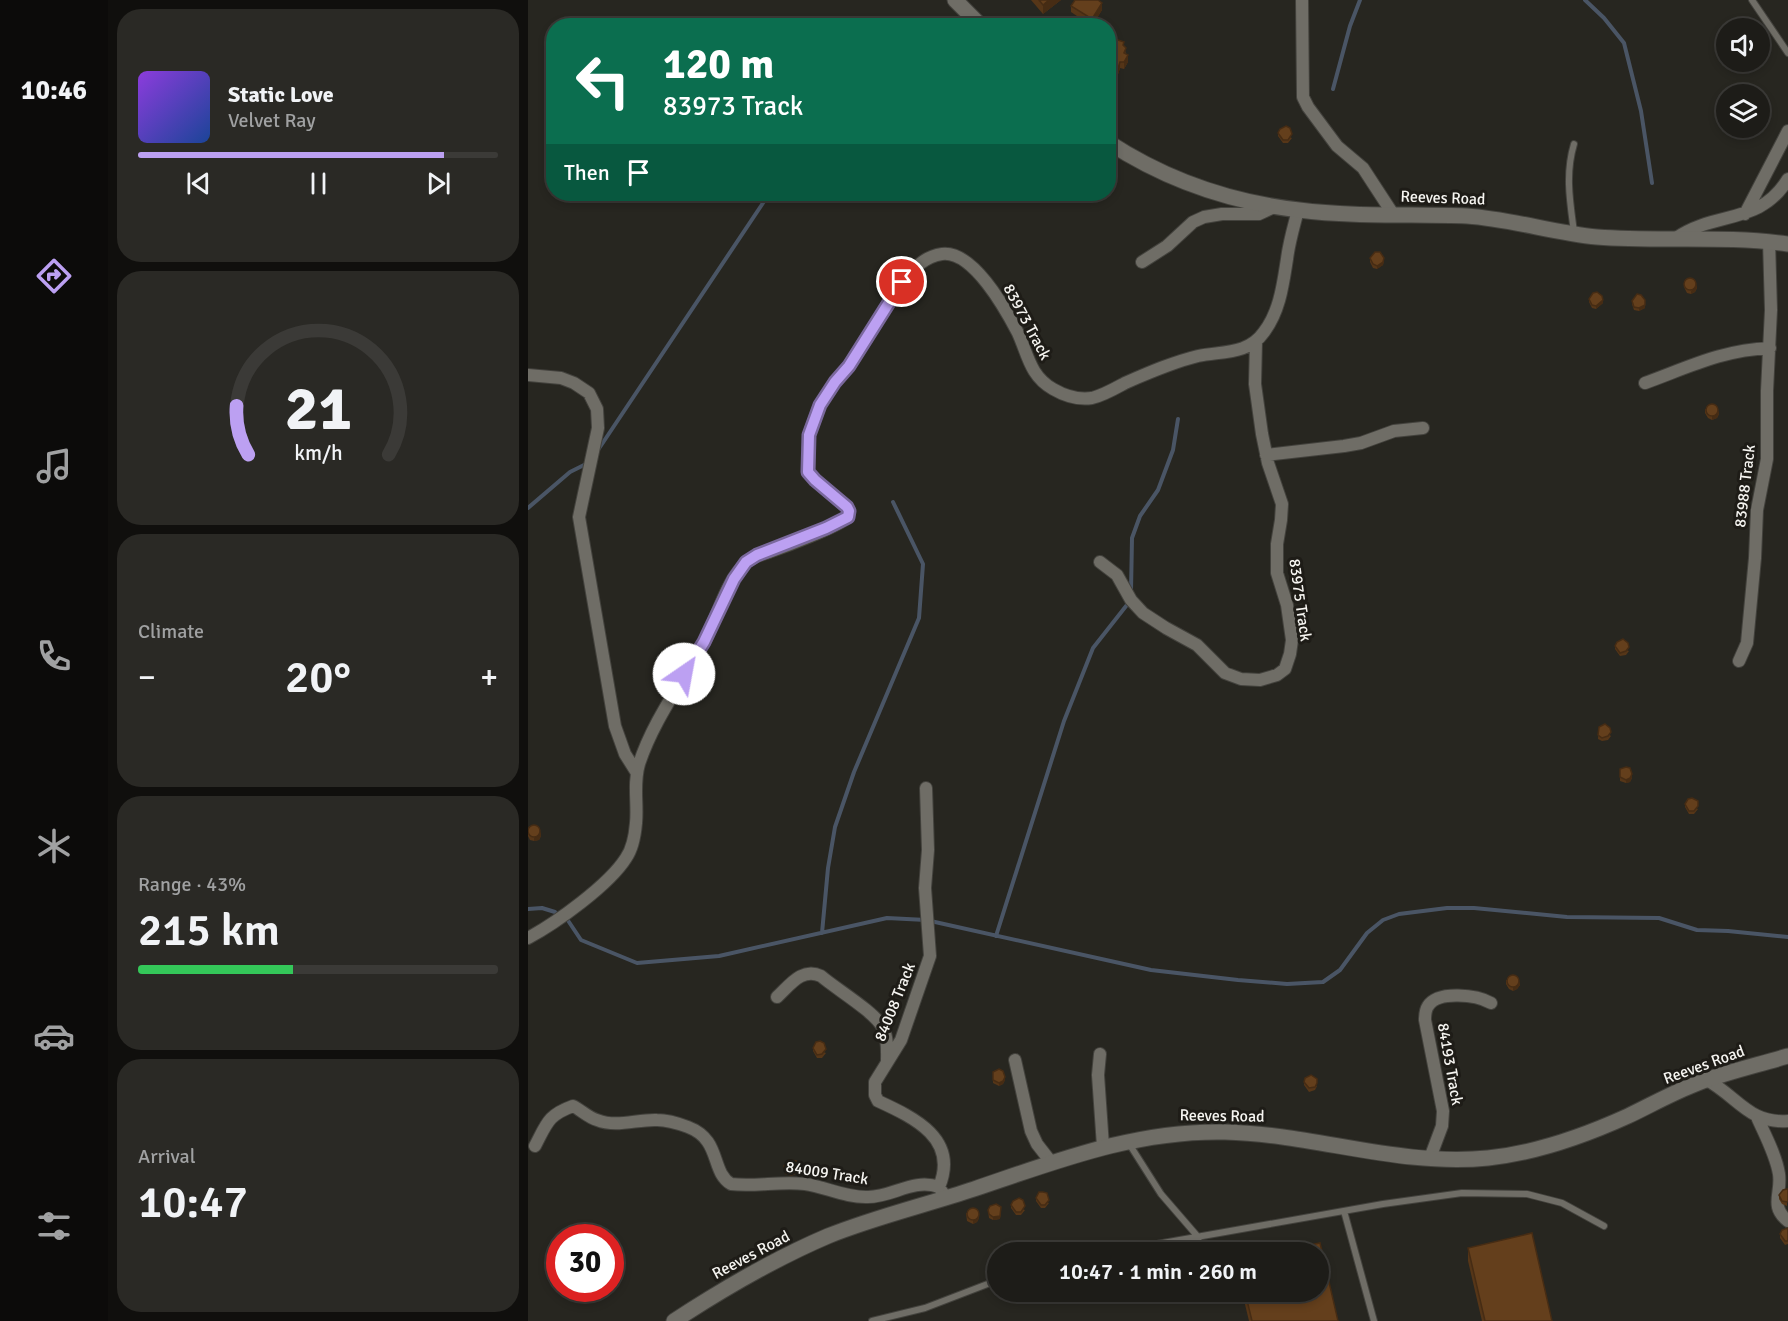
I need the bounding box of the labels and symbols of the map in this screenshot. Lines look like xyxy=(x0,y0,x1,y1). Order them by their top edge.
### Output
street label: Reeves Road xyxy=(1400,187,1486,209)
pin xyxy=(876,256,927,307)
street label: 83973 Track xyxy=(999,281,1055,363)
street label: 83988 Track xyxy=(1730,443,1760,529)
street label: 83975 Track xyxy=(1284,557,1316,643)
position arrow xyxy=(652,642,716,706)
street label: 84008 Track xyxy=(870,960,920,1044)
street label: 84193 Track xyxy=(1433,1021,1467,1107)
street label: Reeves Road xyxy=(1661,1041,1747,1089)
street label: Reeves Road xyxy=(1179,1105,1265,1127)
street label: 84009 Track xyxy=(784,1157,870,1189)
speed limit sign: 30 xyxy=(546,1224,624,1302)
street label: Reeves Road xyxy=(709,1226,793,1284)

